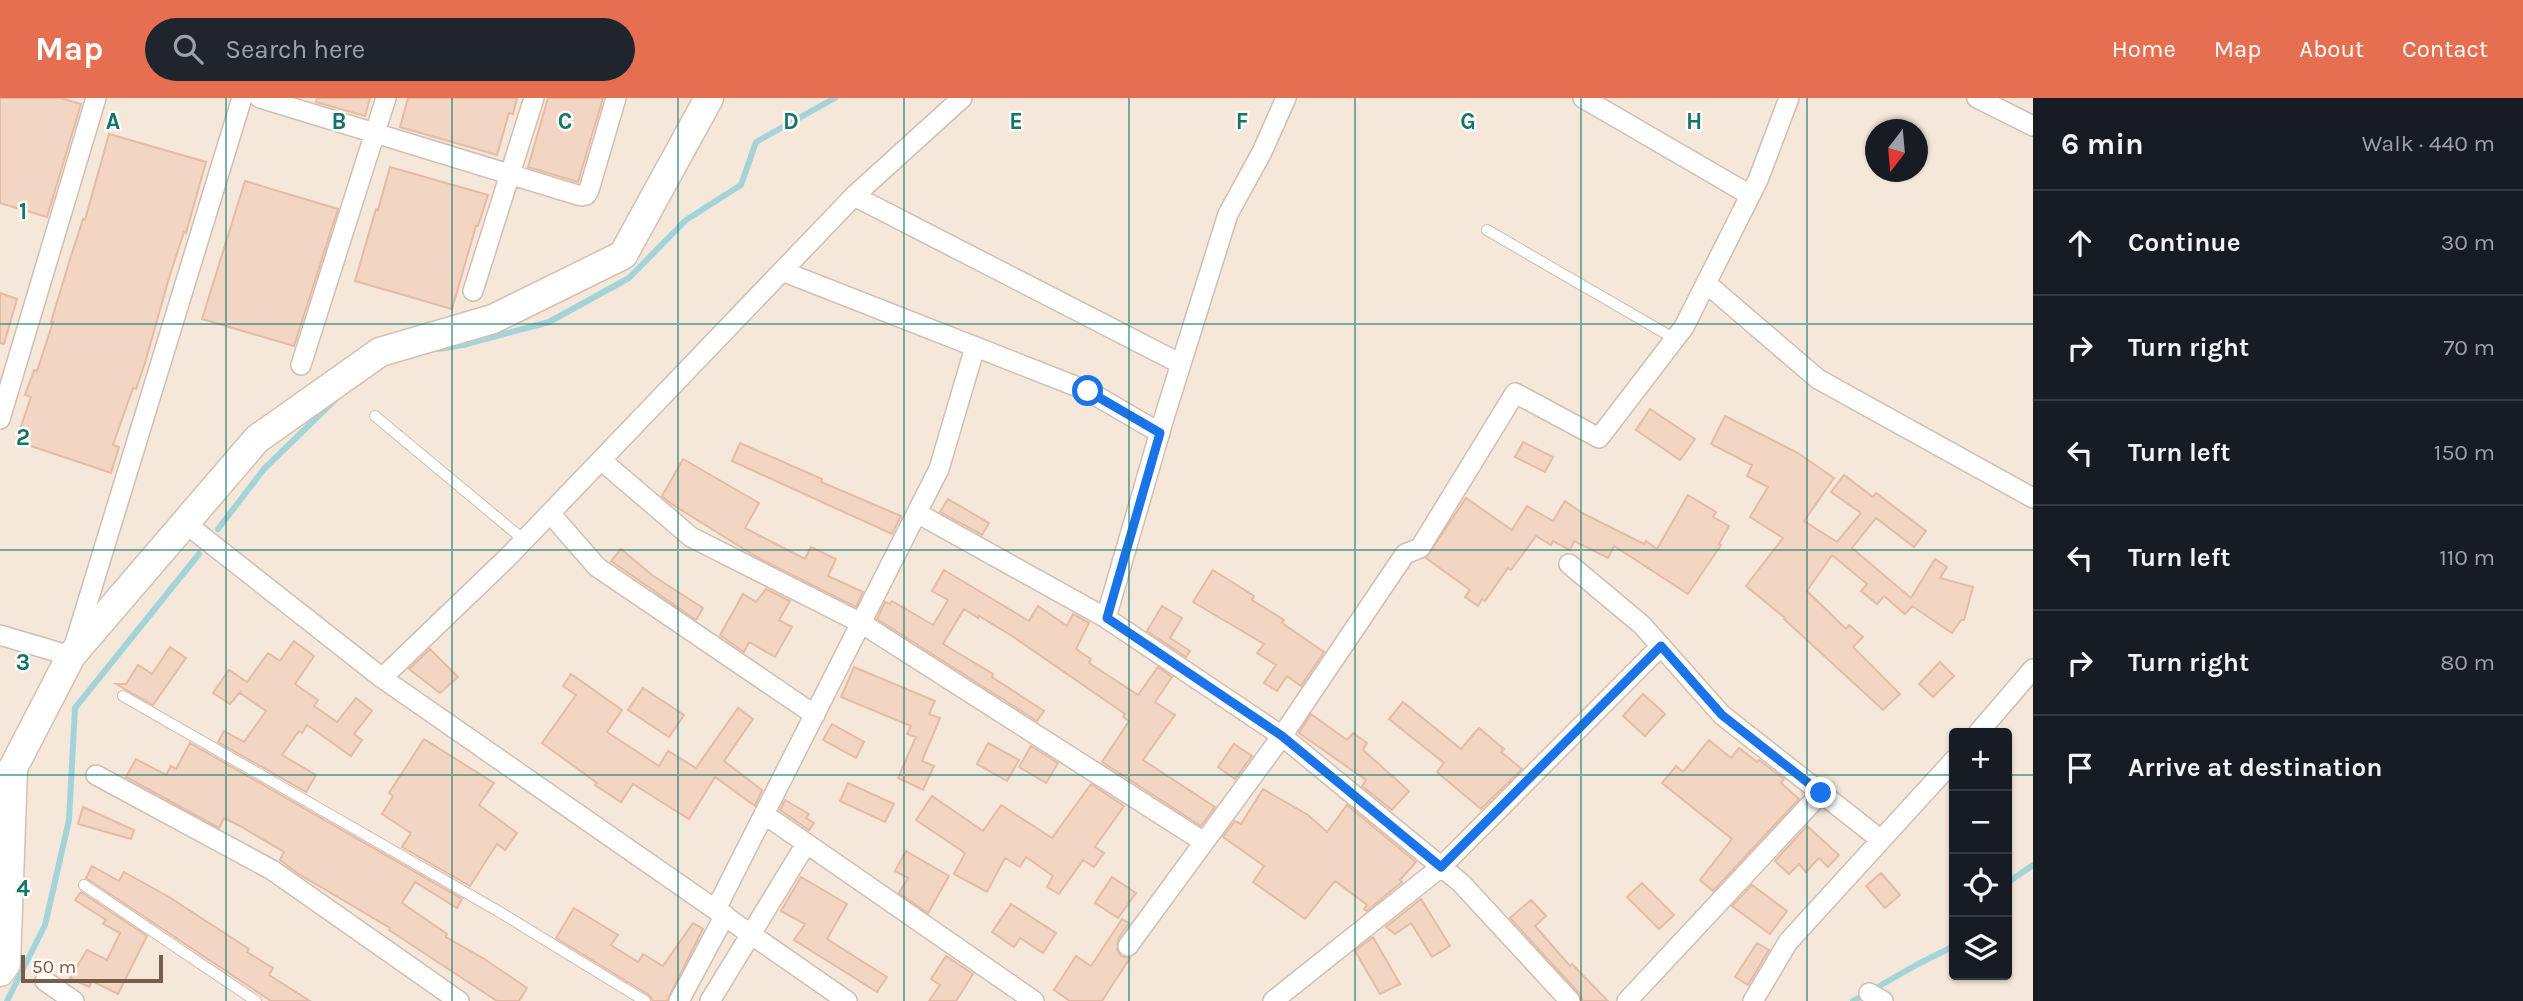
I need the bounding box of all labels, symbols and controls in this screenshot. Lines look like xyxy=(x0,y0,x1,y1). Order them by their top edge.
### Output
search box xyxy=(145,18,635,81)
text: Map xyxy=(35,30,103,68)
icon: search xyxy=(169,30,207,68)
text: Search here xyxy=(225,34,365,65)
text: Home xyxy=(2112,35,2176,63)
text: Map xyxy=(2214,35,2261,63)
text: About xyxy=(2299,35,2364,63)
text: Contact xyxy=(2402,35,2488,63)
text: A xyxy=(106,108,120,135)
text: B xyxy=(332,108,346,135)
text: C xyxy=(558,108,572,135)
text: D xyxy=(783,108,799,135)
text: E xyxy=(1009,108,1023,135)
text: F xyxy=(1236,108,1248,135)
text: G xyxy=(1460,108,1476,135)
text: H xyxy=(1686,108,1702,135)
north arrow xyxy=(1865,119,1928,182)
text: 6 min xyxy=(2061,126,2144,162)
text: Walk · 440 m xyxy=(2362,130,2495,157)
text: 1 xyxy=(19,198,27,225)
icon: ahead xyxy=(2061,224,2099,262)
text: Continue xyxy=(2128,227,2240,258)
text: 30 m xyxy=(2441,229,2495,256)
icon: right xyxy=(2061,329,2099,367)
text: Turn right xyxy=(2128,332,2249,363)
text: 70 m xyxy=(2444,334,2495,361)
route start xyxy=(1072,375,1103,406)
text: 2 xyxy=(16,424,30,451)
icon: left xyxy=(2061,434,2099,472)
text: Turn left xyxy=(2128,437,2230,468)
text: 150 m xyxy=(2434,439,2495,466)
icon: left xyxy=(2061,539,2099,577)
text: Turn left xyxy=(2128,542,2230,573)
text: 110 m xyxy=(2439,544,2495,571)
icon: right xyxy=(2061,644,2099,682)
text: Turn right xyxy=(2128,647,2249,678)
text: 3 xyxy=(16,649,30,676)
text: 80 m xyxy=(2440,649,2495,676)
map controls xyxy=(1949,728,2012,980)
button: + xyxy=(1949,728,2012,791)
icon: arrive xyxy=(2061,749,2099,787)
text: Arrive at destination xyxy=(2128,752,2382,783)
route end xyxy=(1805,777,1836,808)
button: − xyxy=(1949,791,2012,854)
button: locate xyxy=(1949,854,2012,917)
text: 4 xyxy=(16,875,30,902)
button: layers xyxy=(1949,917,2012,980)
scale bar xyxy=(21,952,163,984)
text: 50 m xyxy=(32,956,76,978)

